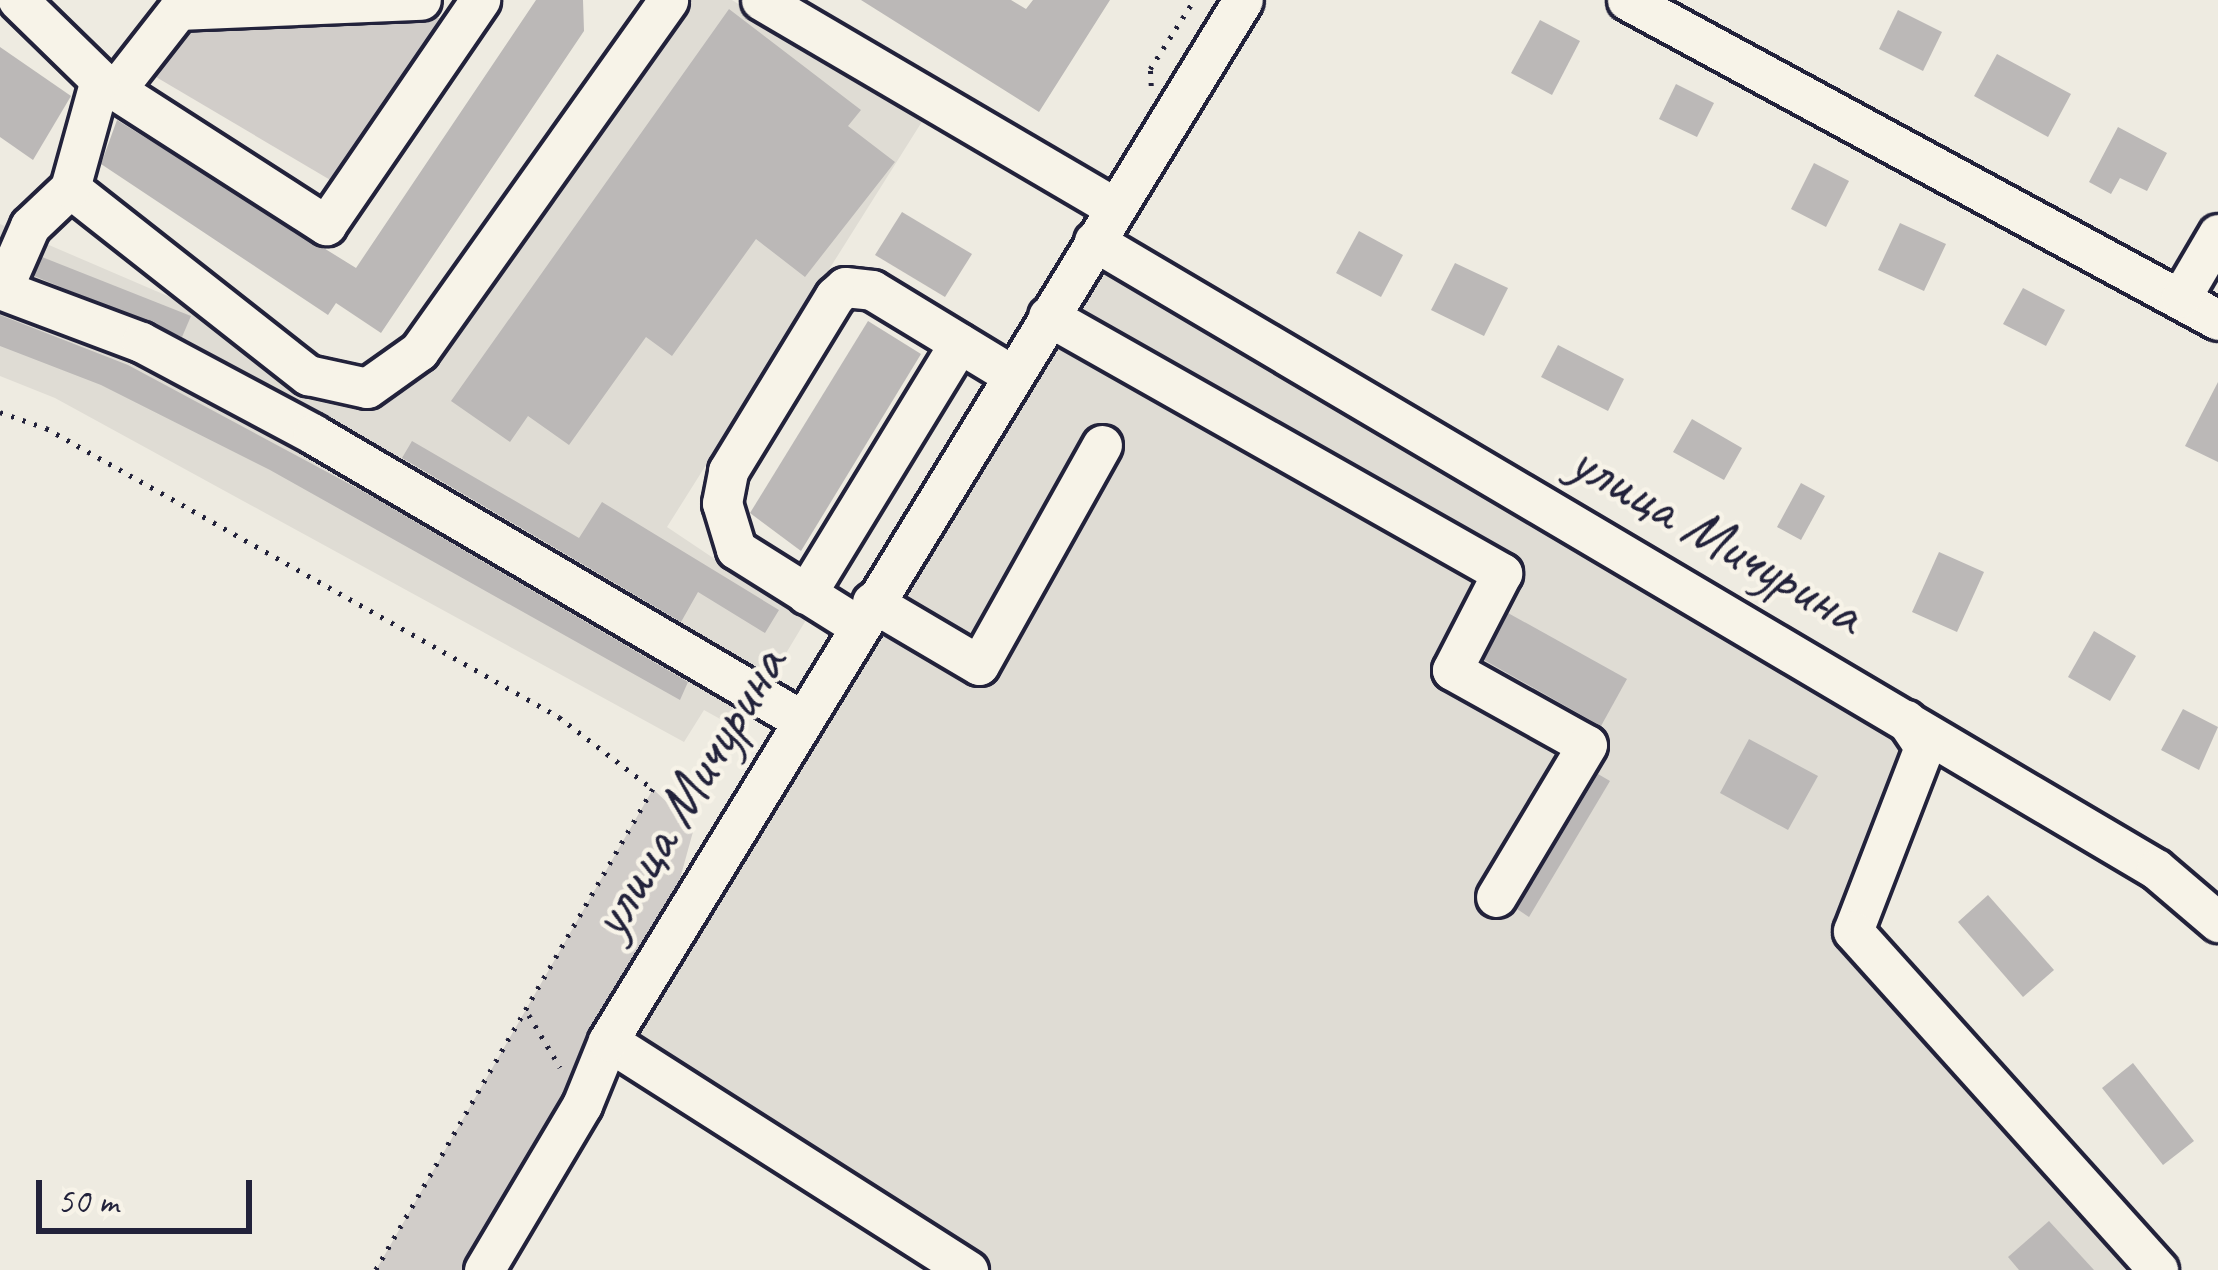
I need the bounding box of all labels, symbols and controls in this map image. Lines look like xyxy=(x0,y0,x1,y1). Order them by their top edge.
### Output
street label: улица Мичурина xyxy=(1557,424,1877,650)
street label: улица Мичурина xyxy=(572,633,802,951)
scale bar xyxy=(42,1156,258,1230)
text: 50 m xyxy=(57,1178,118,1224)

